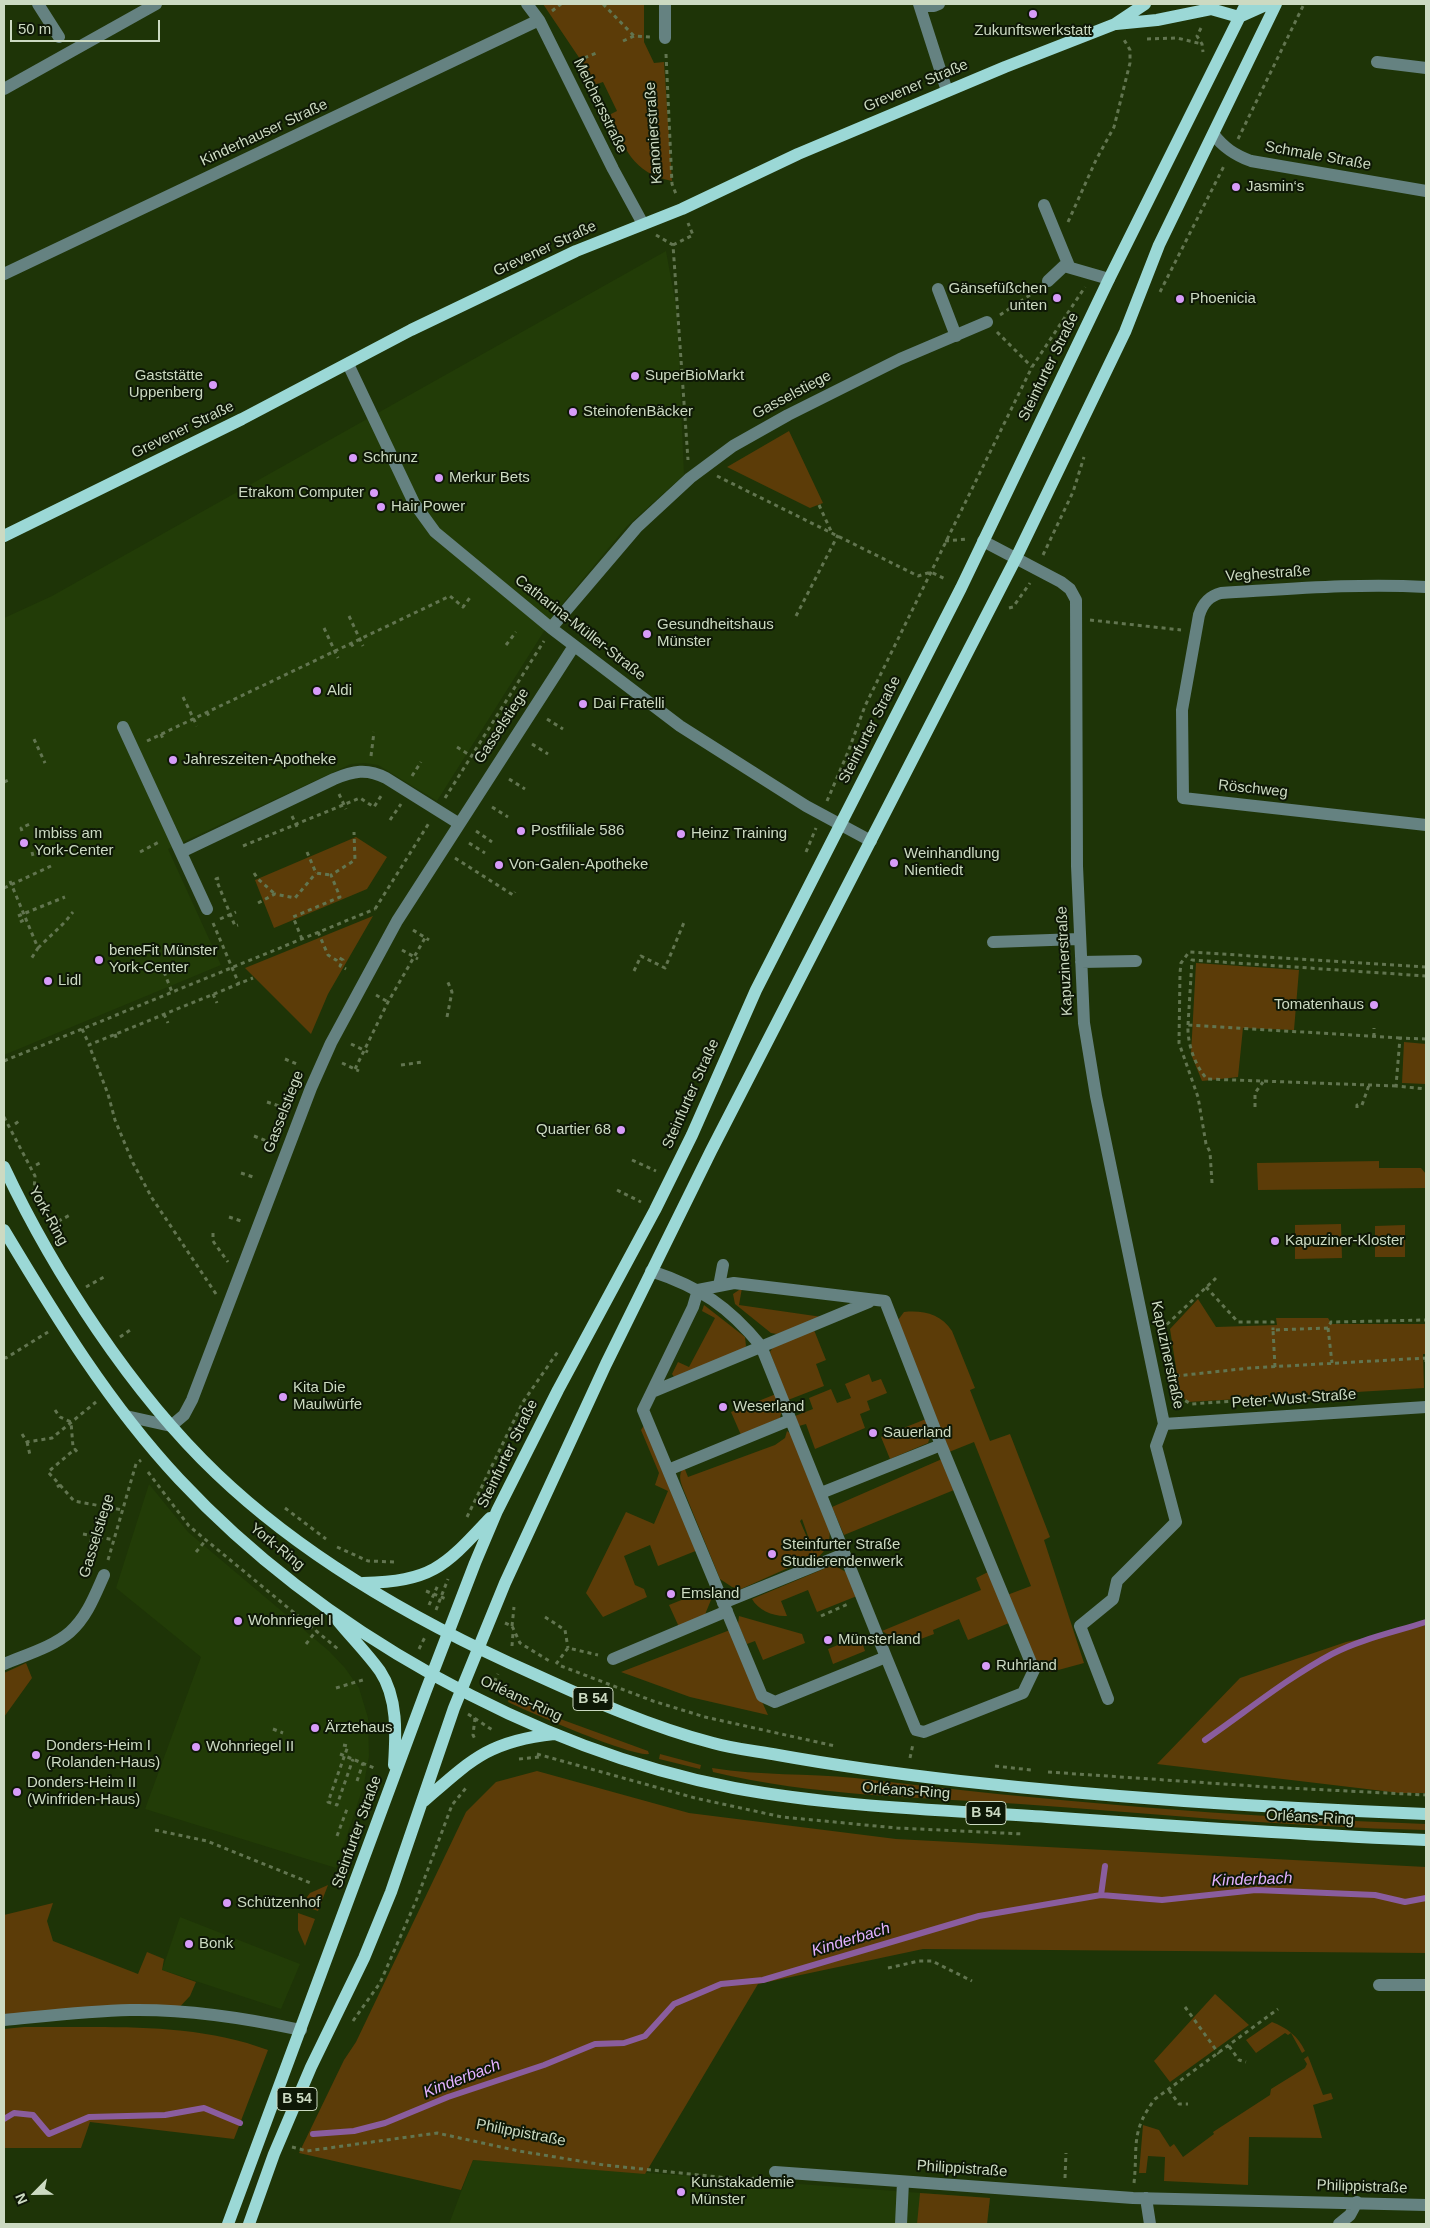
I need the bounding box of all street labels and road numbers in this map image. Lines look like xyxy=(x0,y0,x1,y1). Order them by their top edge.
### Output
street label: Melchersstraße xyxy=(569,56,631,156)
street label: Grevener Straße xyxy=(861,56,971,116)
street label: Kanonierstraße xyxy=(641,81,667,185)
street label: Kinderhauser Straße xyxy=(197,96,331,170)
street label: Schmale Straße xyxy=(1263,138,1373,174)
street label: Grevener Straße xyxy=(491,217,599,281)
street label: Steinfurter Straße xyxy=(1015,310,1083,424)
street label: Gasselstiege xyxy=(749,367,835,423)
street label: Grevener Straße xyxy=(129,397,237,463)
street label: Veghestraße xyxy=(1225,562,1311,586)
street label: Catharina-Müller-Straße xyxy=(511,571,649,685)
street label: Steinfurter Straße xyxy=(835,673,905,787)
street label: Gasselstiege xyxy=(471,685,533,767)
street label: Röschweg xyxy=(1217,776,1289,802)
street label: Kapuzinerstraße xyxy=(1053,906,1077,1016)
street label: Steinfurter Straße xyxy=(659,1036,723,1152)
street label: Gasselstiege xyxy=(260,1068,308,1156)
street label: York-Ring xyxy=(24,1183,72,1249)
street label: Kapuzinerstraße xyxy=(1147,1299,1187,1411)
street label: Peter-Wust-Straße xyxy=(1231,1386,1357,1412)
street label: Steinfurter Straße xyxy=(474,1397,542,1511)
street label: Gasselstiege xyxy=(76,1492,118,1580)
street label: York-Ring xyxy=(246,1519,308,1575)
street label: Orléans-Ring xyxy=(477,1672,565,1726)
road number: B 54 xyxy=(573,1688,613,1710)
street label: Steinfurter Straße xyxy=(328,1773,386,1891)
street label: Orléans-Ring xyxy=(861,1779,951,1803)
road number: B 54 xyxy=(966,1802,1006,1825)
street label: Orléans-Ring xyxy=(1265,1807,1355,1829)
road number: B 54 xyxy=(277,2088,317,2110)
street label: Philippistraße xyxy=(475,2115,567,2151)
street label: Philippistraße xyxy=(916,2157,1008,2181)
street label: Philippistraße xyxy=(1316,2176,1408,2198)

